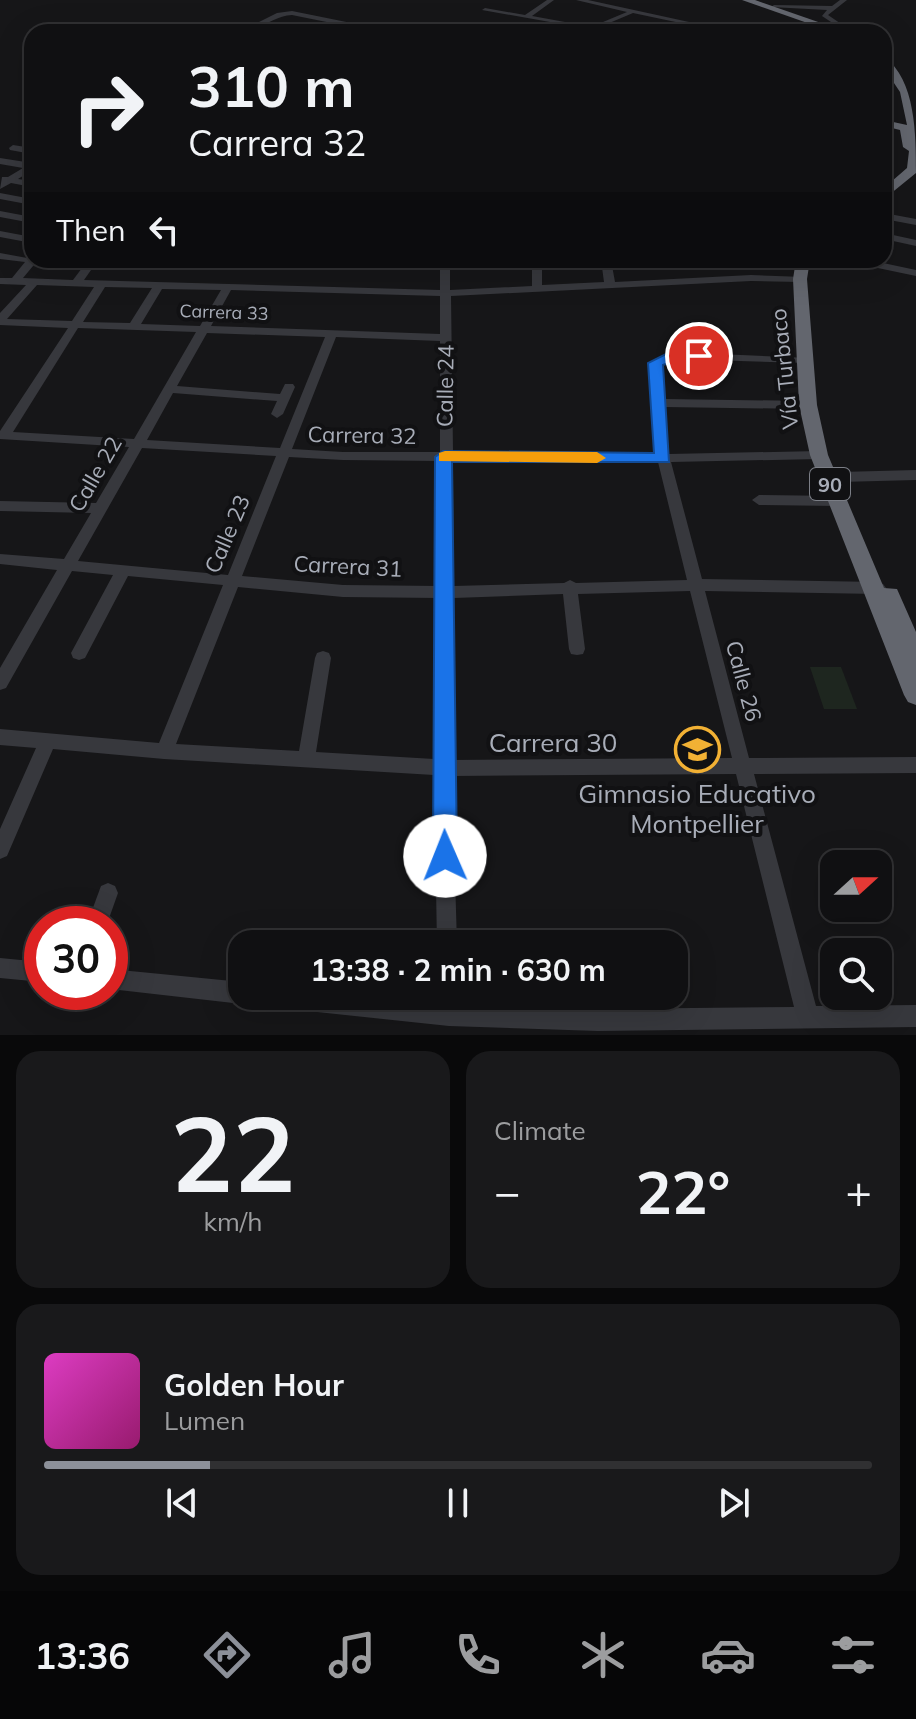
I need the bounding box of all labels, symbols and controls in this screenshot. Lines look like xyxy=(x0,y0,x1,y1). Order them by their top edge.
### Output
text: 310 m xyxy=(188,51,355,121)
icon: right xyxy=(56,56,160,160)
text: Carrera 32 xyxy=(188,120,366,165)
icon: left xyxy=(142,208,186,252)
text: Then xyxy=(56,211,126,249)
street label: Carrera 33 xyxy=(179,299,269,325)
street label: Vía Turbaco xyxy=(764,307,804,431)
pin xyxy=(665,322,733,390)
icon: arrive xyxy=(677,334,721,378)
street label: Calle 24 xyxy=(430,345,460,427)
street label: Carrera 32 xyxy=(307,420,417,450)
street label: Calle 22 xyxy=(62,431,128,517)
road number: 90 xyxy=(810,468,850,500)
street label: Calle 23 xyxy=(198,491,256,577)
street label: Carrera 31 xyxy=(293,549,403,583)
street label: Calle 26 xyxy=(720,638,768,724)
street label: Carrera 30 xyxy=(489,726,617,759)
school or university icon: Gimnasio Educativo Montpellier xyxy=(673,726,721,774)
place label: Gimnasio Educativo Montpellier xyxy=(578,777,816,840)
position arrow xyxy=(403,814,487,898)
north arrow xyxy=(820,850,892,922)
map controls xyxy=(820,850,892,1010)
speed limit sign: 30 xyxy=(24,906,128,1010)
button: search xyxy=(820,938,892,1010)
text: 13:38 · 2 min · 630 m xyxy=(310,951,606,989)
text: 22 xyxy=(171,1087,295,1218)
text: Climate xyxy=(494,1114,586,1147)
text: 22° xyxy=(636,1154,730,1229)
text: − xyxy=(494,1164,520,1219)
text: + xyxy=(846,1164,872,1219)
text: km/h xyxy=(204,1205,262,1238)
text: Golden Hour xyxy=(164,1366,344,1404)
text: Lumen xyxy=(164,1404,245,1437)
icon: previous xyxy=(160,1481,204,1525)
icon: pause xyxy=(436,1481,480,1525)
icon: next xyxy=(712,1481,756,1525)
icon: directions xyxy=(199,1627,255,1683)
icon: music xyxy=(324,1627,380,1683)
icon: phone xyxy=(450,1627,506,1683)
icon: climate xyxy=(575,1627,631,1683)
icon: car xyxy=(700,1627,756,1683)
icon: filters xyxy=(825,1627,881,1683)
text: 13:36 xyxy=(35,1633,130,1678)

